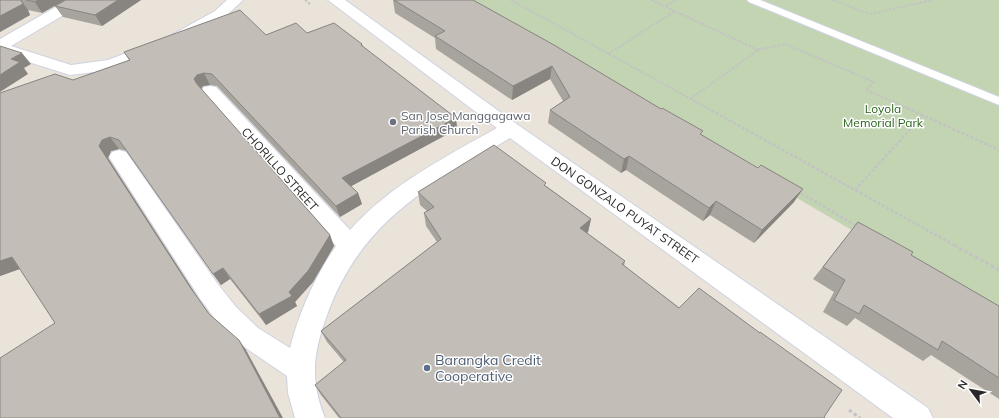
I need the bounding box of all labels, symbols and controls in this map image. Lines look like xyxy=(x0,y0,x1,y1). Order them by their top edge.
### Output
park label: Loyola Memorial Park xyxy=(843,101,924,130)
place label: San Jose Manggagawa Parish Church xyxy=(401,108,530,137)
marker: San Jose Manggagawa Parish Church xyxy=(388,117,398,127)
street label: CHORILLO STREET xyxy=(239,124,322,214)
street label: DON GONZALO PUYAT STREET xyxy=(548,153,702,267)
place label: Barangka Credit Cooperative xyxy=(435,351,541,385)
marker: Barangka Credit Cooperative xyxy=(422,363,432,373)
north arrow xyxy=(951,370,991,410)
text: N xyxy=(954,377,971,392)

